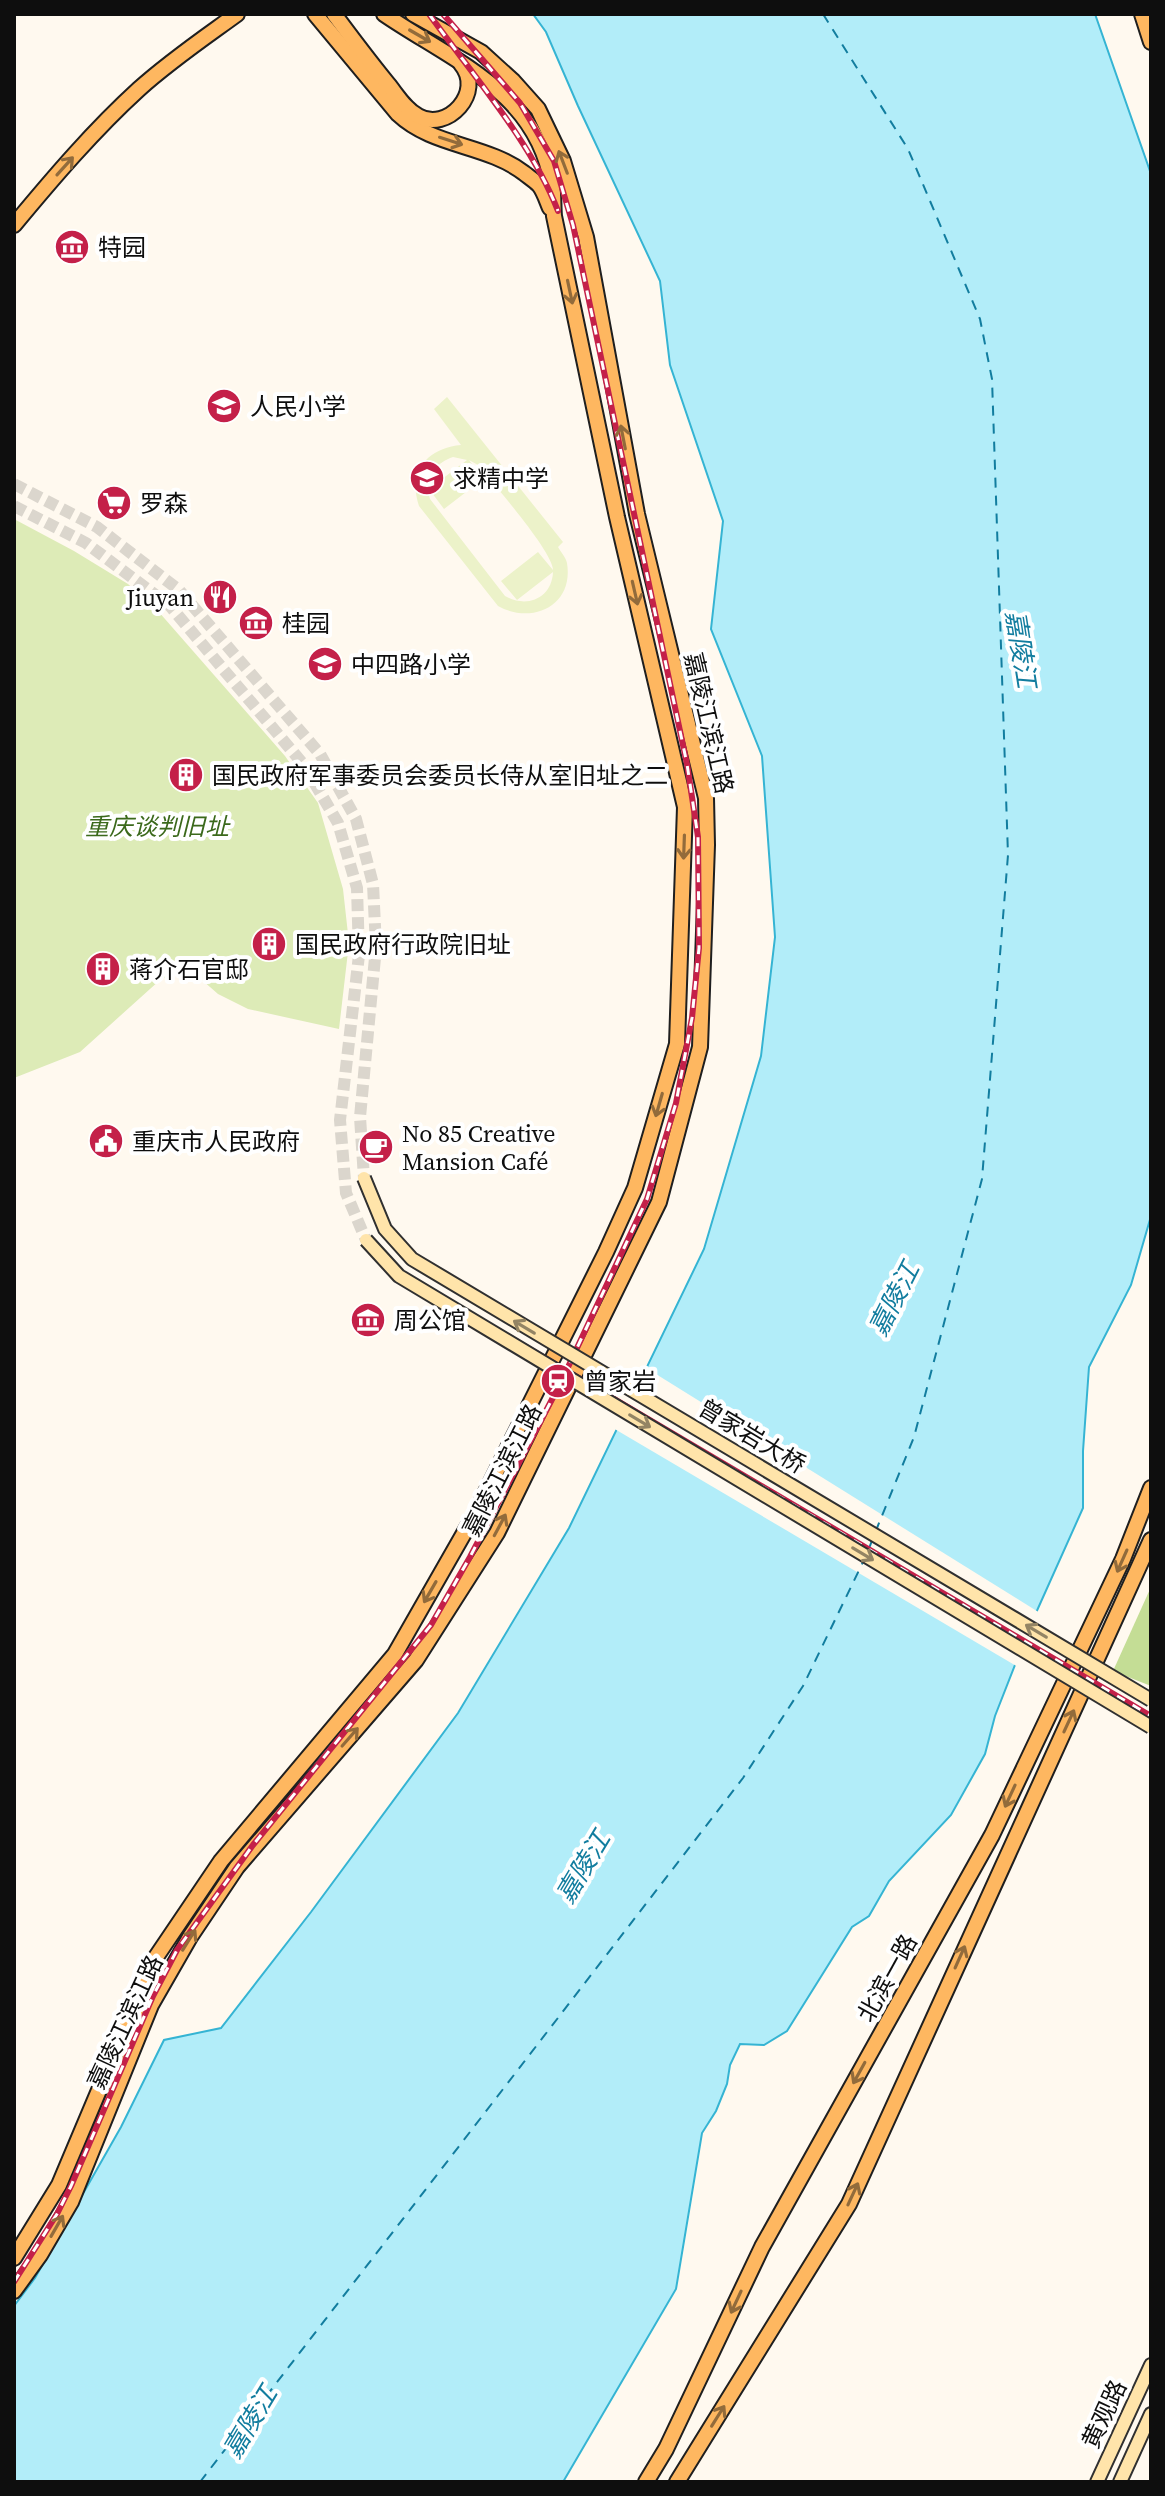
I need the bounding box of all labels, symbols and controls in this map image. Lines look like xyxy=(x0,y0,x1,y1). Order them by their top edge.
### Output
one-way arrow xyxy=(407,29,431,44)
one-way arrow xyxy=(438,135,463,150)
one-way arrow xyxy=(555,150,569,175)
one-way arrow xyxy=(56,156,75,176)
museum icon: 特园 xyxy=(53,228,91,266)
place label: 特园 xyxy=(98,231,146,264)
one-way arrow xyxy=(563,279,578,305)
school or university icon: 人民小学 xyxy=(205,387,243,425)
place label: 人民小学 xyxy=(250,390,346,423)
one-way arrow xyxy=(615,425,630,450)
school or university icon: 求精中学 xyxy=(408,459,446,497)
place label: 求精中学 xyxy=(453,462,549,495)
supermarket icon: 罗森 xyxy=(95,484,133,522)
place label: 罗森 xyxy=(140,487,188,520)
restaurant icon: Jiuyan xyxy=(201,578,239,616)
one-way arrow xyxy=(628,580,643,606)
place label: Jiuyan xyxy=(125,581,194,614)
museum icon: 桂园 xyxy=(237,604,275,642)
place label: 桂园 xyxy=(282,607,330,640)
water label: 嘉陵江 xyxy=(997,608,1045,693)
school or university icon: 中四路小学 xyxy=(306,645,344,683)
place label: 中四路小学 xyxy=(351,648,471,681)
street label: 嘉陵江滨江路 xyxy=(677,649,741,797)
building icon: 国民政府军事委员会委员长侍从室旧址之二 xyxy=(167,756,205,794)
place label: 国民政府军事委员会委员长侍从室旧址之二 xyxy=(212,759,668,792)
park label: 重庆谈判旧址 xyxy=(85,810,231,843)
one-way arrow xyxy=(676,833,691,860)
building icon: 国民政府行政院旧址 xyxy=(250,925,288,963)
place label: 国民政府行政院旧址 xyxy=(295,928,511,961)
building icon: 蒋介石官邸 xyxy=(84,950,122,988)
place label: 蒋介石官邸 xyxy=(129,953,249,986)
one-way arrow xyxy=(651,1091,666,1117)
place label: No 85 Creative Mansion Café xyxy=(402,1117,555,1178)
public building icon: 重庆市人民政府 xyxy=(87,1122,125,1160)
place label: 重庆市人民政府 xyxy=(132,1125,300,1158)
cafe icon: No 85 Creative Mansion Café xyxy=(357,1128,395,1166)
water label: 嘉陵江 xyxy=(860,1253,929,1342)
museum icon: 周公馆 xyxy=(349,1301,387,1339)
place label: 周公馆 xyxy=(394,1304,466,1337)
one-way arrow xyxy=(512,1318,535,1334)
station icon: 曾家岩 xyxy=(539,1362,577,1400)
place label: 曾家岩 xyxy=(584,1365,656,1398)
street label: 曾家岩大桥 xyxy=(692,1391,812,1481)
street label: 嘉陵江滨江路 xyxy=(455,1398,549,1542)
one-way arrow xyxy=(628,1413,651,1429)
one-way arrow xyxy=(493,1514,509,1538)
one-way arrow xyxy=(851,1547,874,1563)
one-way arrow xyxy=(1113,1548,1128,1573)
one-way arrow xyxy=(422,1580,437,1604)
one-way arrow xyxy=(1025,1623,1048,1639)
one-way arrow xyxy=(1062,1709,1077,1733)
one-way arrow xyxy=(341,1727,359,1747)
one-way arrow xyxy=(1002,1783,1017,1807)
water label: 嘉陵江 xyxy=(547,1822,620,1910)
street label: 北滨一路 xyxy=(849,1928,925,2028)
one-way arrow xyxy=(181,1929,197,1952)
one-way arrow xyxy=(954,1945,969,1970)
street label: 嘉陵江滨江路 xyxy=(80,1950,170,2094)
one-way arrow xyxy=(851,2061,867,2084)
one-way arrow xyxy=(846,2182,861,2206)
one-way arrow xyxy=(49,2215,65,2238)
one-way arrow xyxy=(728,2289,743,2313)
street label: 黄观路 xyxy=(1074,2374,1134,2454)
water label: 嘉陵江 xyxy=(214,2377,287,2465)
one-way arrow xyxy=(710,2405,726,2428)

